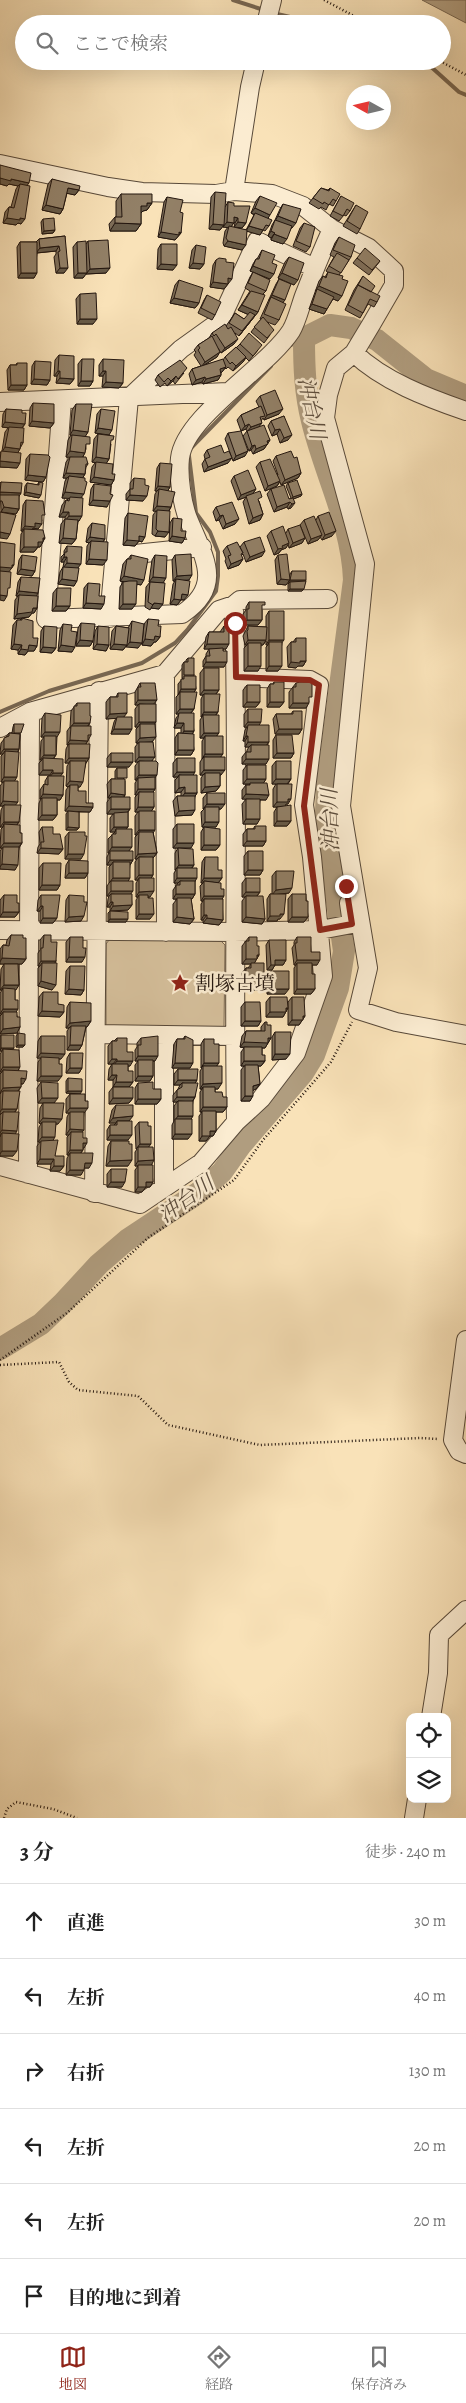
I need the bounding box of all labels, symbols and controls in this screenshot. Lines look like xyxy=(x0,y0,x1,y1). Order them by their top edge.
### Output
search box xyxy=(15,15,451,70)
icon: search xyxy=(33,29,61,57)
text: ここで検索 xyxy=(73,31,168,57)
north arrow xyxy=(346,85,391,130)
water label: 沖台川 xyxy=(292,374,333,444)
route start xyxy=(224,612,247,635)
water label: 沖台川 xyxy=(315,786,345,852)
route end xyxy=(335,875,358,898)
place label: 割塚古墳 xyxy=(195,970,275,997)
place icon: 割塚古墳 xyxy=(169,972,191,994)
water label: 沖台川 xyxy=(152,1168,221,1229)
map controls xyxy=(406,1713,451,1803)
button: locate xyxy=(406,1713,451,1758)
button: layers xyxy=(406,1758,451,1803)
text: 3 分 xyxy=(20,1838,54,1866)
text: 徒歩 · 240 m xyxy=(365,1841,446,1863)
icon: ahead xyxy=(20,1907,48,1935)
text: 直進 xyxy=(67,1910,105,1936)
text: 30 m xyxy=(414,1910,446,1932)
icon: left xyxy=(20,1982,48,2010)
text: 左折 xyxy=(67,1985,105,2011)
text: 40 m xyxy=(414,1985,446,2007)
icon: right xyxy=(20,2057,48,2085)
text: 右折 xyxy=(67,2060,105,2086)
text: 130 m xyxy=(409,2060,446,2082)
icon: left xyxy=(20,2132,48,2160)
text: 左折 xyxy=(67,2135,105,2161)
text: 20 m xyxy=(413,2135,446,2157)
icon: left xyxy=(20,2207,48,2235)
text: 左折 xyxy=(67,2210,105,2236)
text: 20 m xyxy=(413,2210,446,2232)
icon: arrive xyxy=(20,2282,48,2310)
text: 目的地に到着 xyxy=(67,2285,181,2311)
tab: 地図 xyxy=(59,2343,87,2394)
tab: 経路 xyxy=(205,2343,233,2394)
tab: 保存済み xyxy=(351,2343,407,2394)

